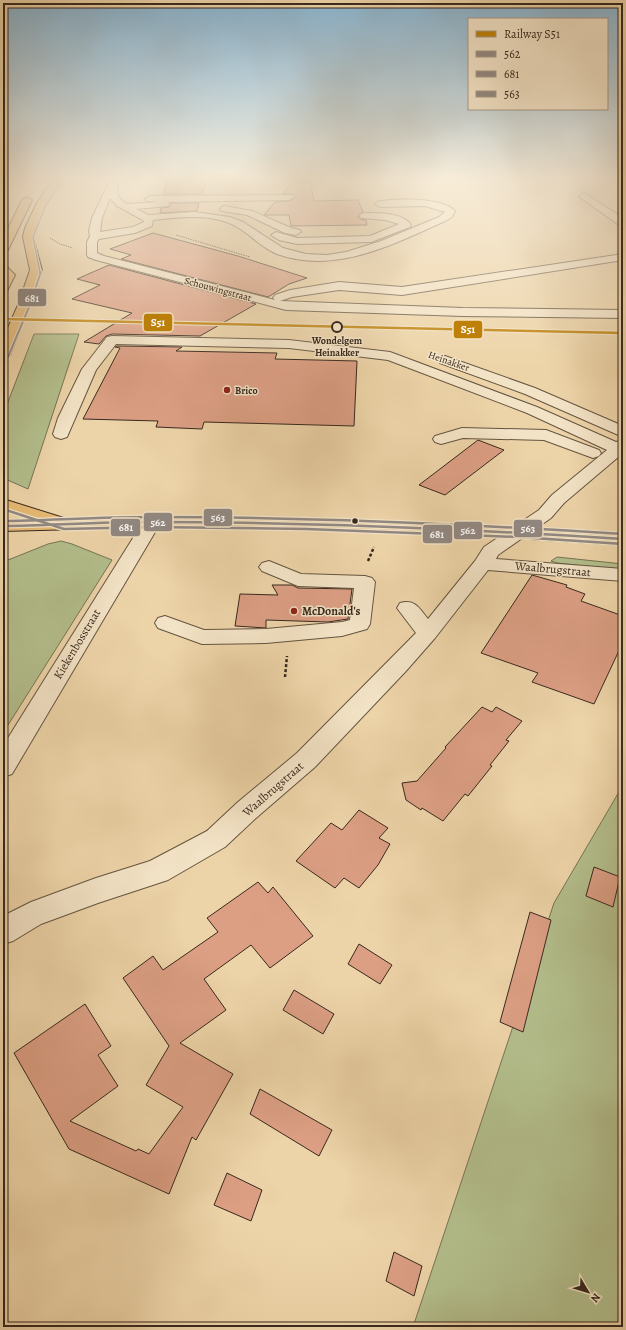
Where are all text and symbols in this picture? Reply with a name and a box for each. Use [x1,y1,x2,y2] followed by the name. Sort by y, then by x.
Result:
[468,18,608,110] legend
[504,26,560,42] text: Railway S51
[504,46,521,62] text: 562
[504,66,519,82] text: 681
[504,86,520,102] text: 563
[183,274,254,304] street label: Schouwingstraat
[17,288,47,307] line badge: 681
[25,291,39,306] text: 681
[143,313,173,332] line badge: S51
[151,315,165,330] text: S51
[453,320,483,339] line badge: S51
[331,321,343,333] marker: Wondelgem Heinakker
[461,322,475,337] text: S51
[311,334,363,359] place label: Wondelgem Heinakker
[427,348,472,374] street label: Heinakker
[235,384,258,397] place label: Brico
[222,385,232,395] marker: Brico
[203,508,233,527] line badge: 563
[211,510,226,525] text: 563
[143,512,173,532] line badge: 562
[150,515,166,530] text: 562
[350,516,360,526] unlabelled marker
[110,518,141,537] line badge: 681
[513,519,543,538] line badge: 563
[119,520,133,535] text: 681
[453,521,483,540] line badge: 562
[521,521,536,536] text: 563
[460,523,476,538] text: 562
[422,524,453,544] line badge: 681
[430,527,444,542] text: 681
[513,558,592,580] street label: Waalbrugstraat
[302,603,360,619] place label: McDonald's
[50,606,104,682] street label: Kiekenbosstraat
[289,606,299,616] marker: McDonald's
[238,758,307,821] street label: Waalbrugstraat
[568,1272,608,1312] north arrow
[587,1290,604,1306] text: N

